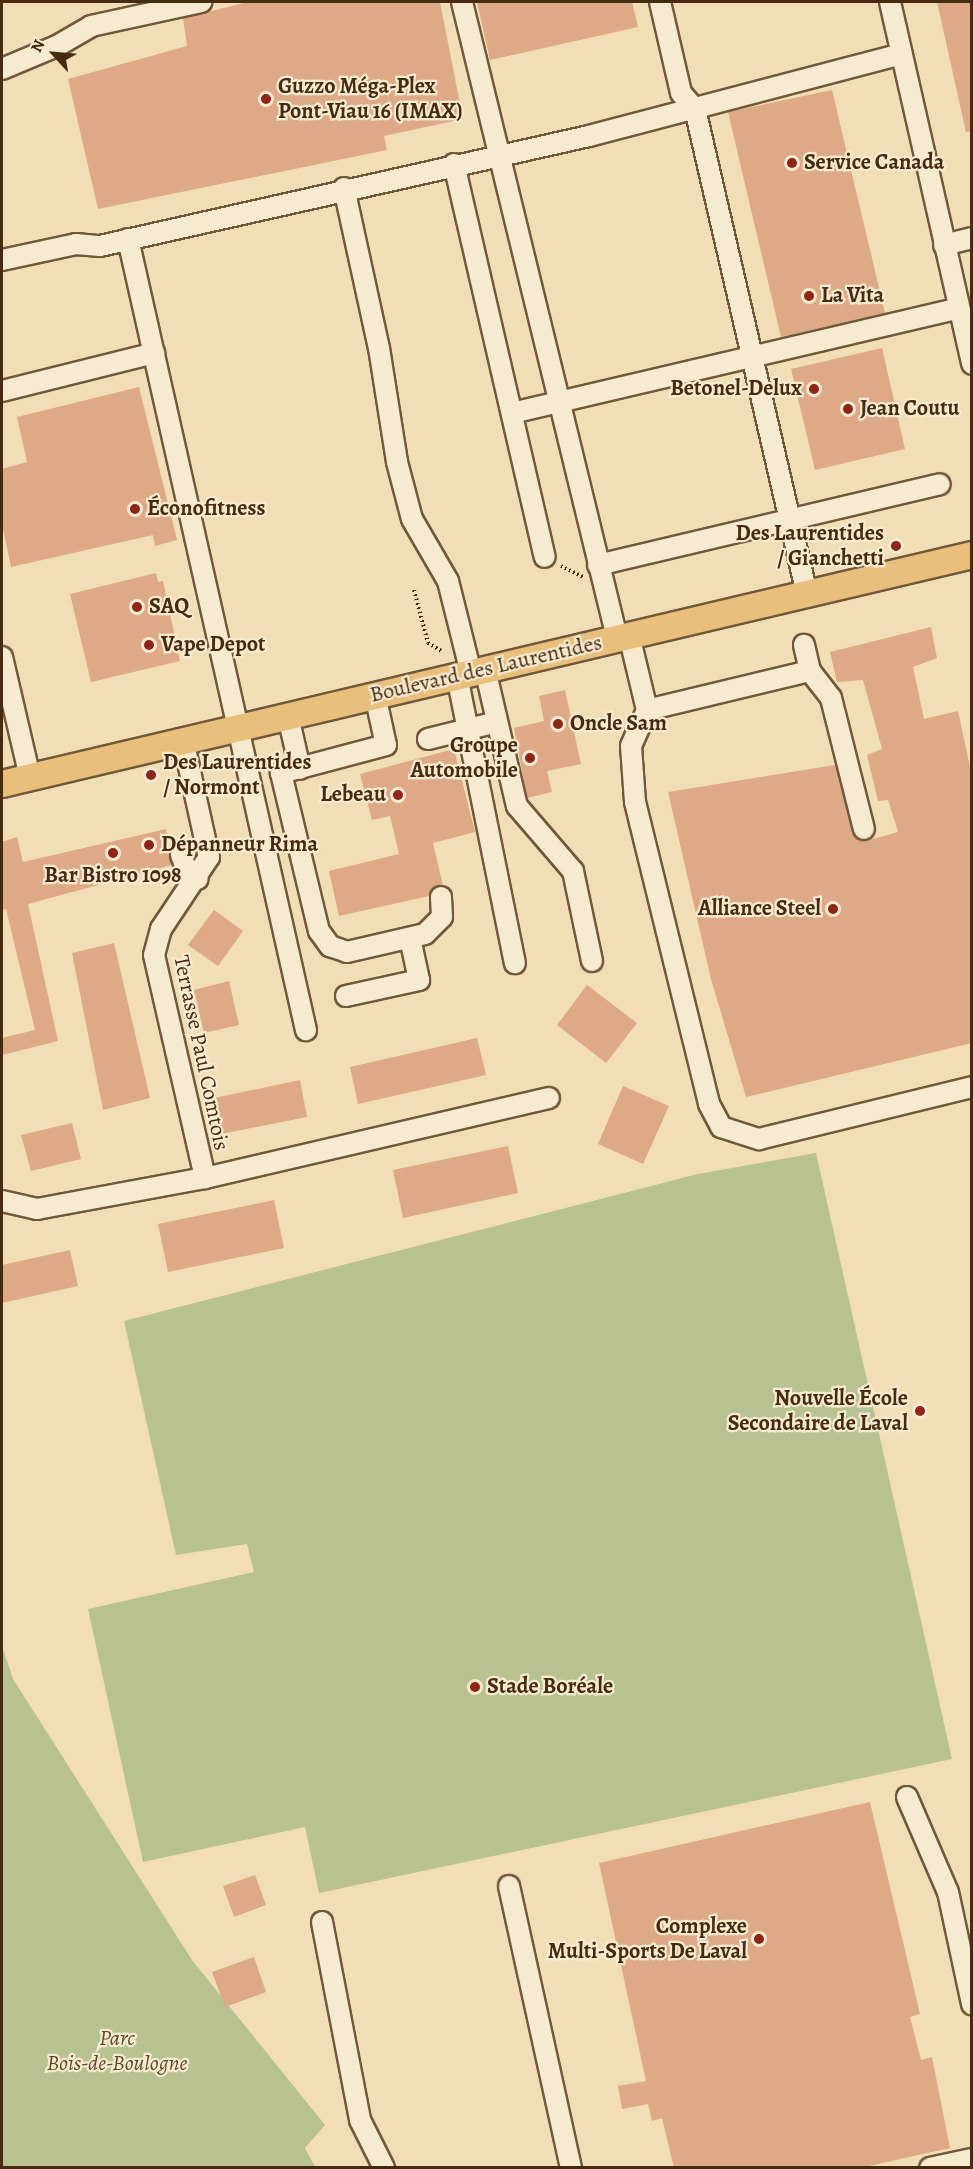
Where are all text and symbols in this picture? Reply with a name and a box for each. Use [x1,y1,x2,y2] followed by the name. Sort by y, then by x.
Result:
[24,24,84,84] north arrow
[25,36,50,56] text: N
[278,73,463,124] place label: Guzzo Méga-Plex Pont-Viau 16 (IMAX)
[259,92,273,106] marker: Guzzo Méga-Plex Pont-Viau 16 (IMAX)
[804,150,944,176] place label: Service Canada
[785,156,799,170] marker: Service Canada
[821,283,884,309] place label: La Vita
[802,289,816,303] marker: La Vita
[670,376,802,402] place label: Betonel-Delux
[807,382,821,396] marker: Betonel-Delux
[860,396,959,422] place label: Jean Coutu
[841,402,855,416] marker: Jean Coutu
[147,496,265,522] place label: Éconofitness
[128,502,142,516] marker: Éconofitness
[736,520,884,572] place label: Des Laurentides / Gianchetti
[889,539,903,553] marker: Des Laurentides / Gianchetti
[149,594,189,620] place label: SAQ
[130,600,144,614] marker: SAQ
[367,629,605,709] street label: Boulevard des Laurentides
[161,632,265,658] place label: Vape Depot
[142,638,156,652] marker: Vape Depot
[570,711,667,737] place label: Oncle Sam
[551,717,565,731] marker: Oncle Sam
[411,732,518,784] place label: Groupe Automobile
[163,749,311,800] place label: Des Laurentides / Normont
[523,751,537,765] marker: Groupe Automobile
[144,768,158,782] marker: Des Laurentides / Normont
[320,782,386,808] place label: Lebeau
[391,788,405,802] marker: Lebeau
[161,832,318,858] place label: Dépanneur Rima
[142,838,156,852] marker: Dépanneur Rima
[106,846,120,860] marker: Bar Bistro 1098
[44,863,182,889] place label: Bar Bistro 1098
[698,896,821,922] place label: Alliance Steel
[826,902,840,916] marker: Alliance Steel
[167,953,235,1153] street label: Terrasse Paul Comtois
[728,1385,908,1436] place label: Nouvelle École Secondaire de Laval
[913,1404,927,1418] marker: Nouvelle École Secondaire de Laval
[487,1674,613,1700] place label: Stade Boréale
[468,1680,482,1694] marker: Stade Boréale
[548,1913,747,1964] place label: Complexe Multi-Sports De Laval
[752,1932,766,1946] marker: Complexe Multi-Sports De Laval
[47,2025,187,2076] park label: Parc Bois-de-Boulogne

